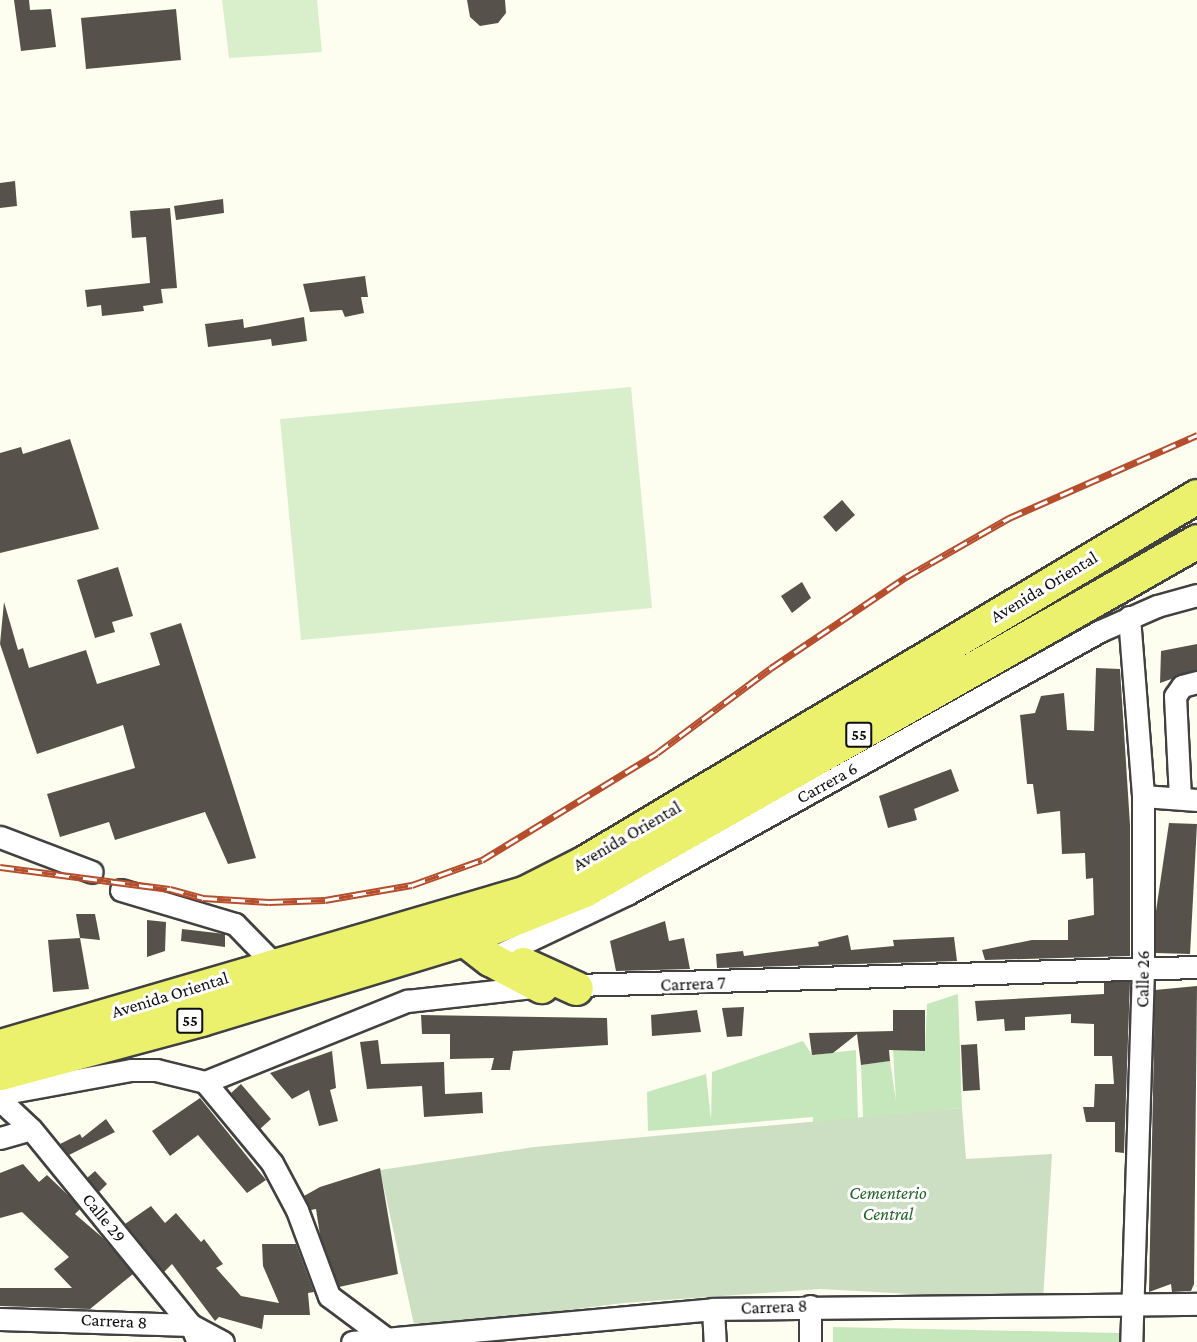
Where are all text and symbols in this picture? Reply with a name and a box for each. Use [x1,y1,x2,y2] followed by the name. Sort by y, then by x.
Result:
[987,547,1101,627] street label: Avenida Oriental
[844,722,874,748] road number: 55
[793,758,861,808] street label: Carrera 6
[569,796,685,876] street label: Avenida Oriental
[1132,950,1154,1008] street label: Calle 26
[109,967,231,1023] street label: Avenida Oriental
[660,972,726,996] street label: Carrera 7
[175,1008,205,1034] road number: 55
[849,1183,927,1226] park label: Cementerio Central
[78,1189,130,1247] street label: Calle 29
[740,1295,808,1319] street label: Carrera 8
[80,1308,148,1334] street label: Carrera 8

